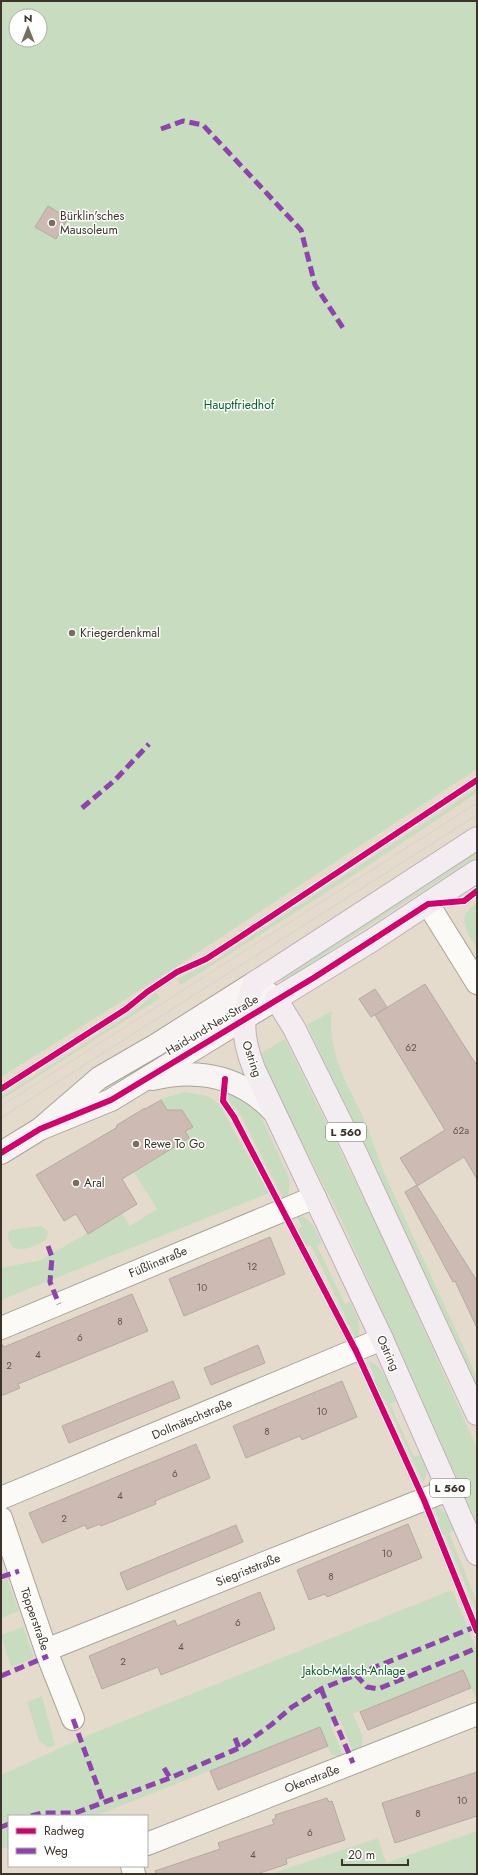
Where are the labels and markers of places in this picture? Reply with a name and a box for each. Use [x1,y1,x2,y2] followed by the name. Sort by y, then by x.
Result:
[60,207,124,239] place label: Bürklin'sches Mausoleum
[47,218,57,228] marker: Bürklin'sches Mausoleum
[80,624,160,642] place label: Kriegerdenkmal
[67,628,77,638] marker: Kriegerdenkmal
[144,1135,205,1153] place label: Rewe To Go
[131,1139,141,1149] marker: Rewe To Go
[84,1174,105,1192] place label: Aral
[71,1178,81,1188] marker: Aral

